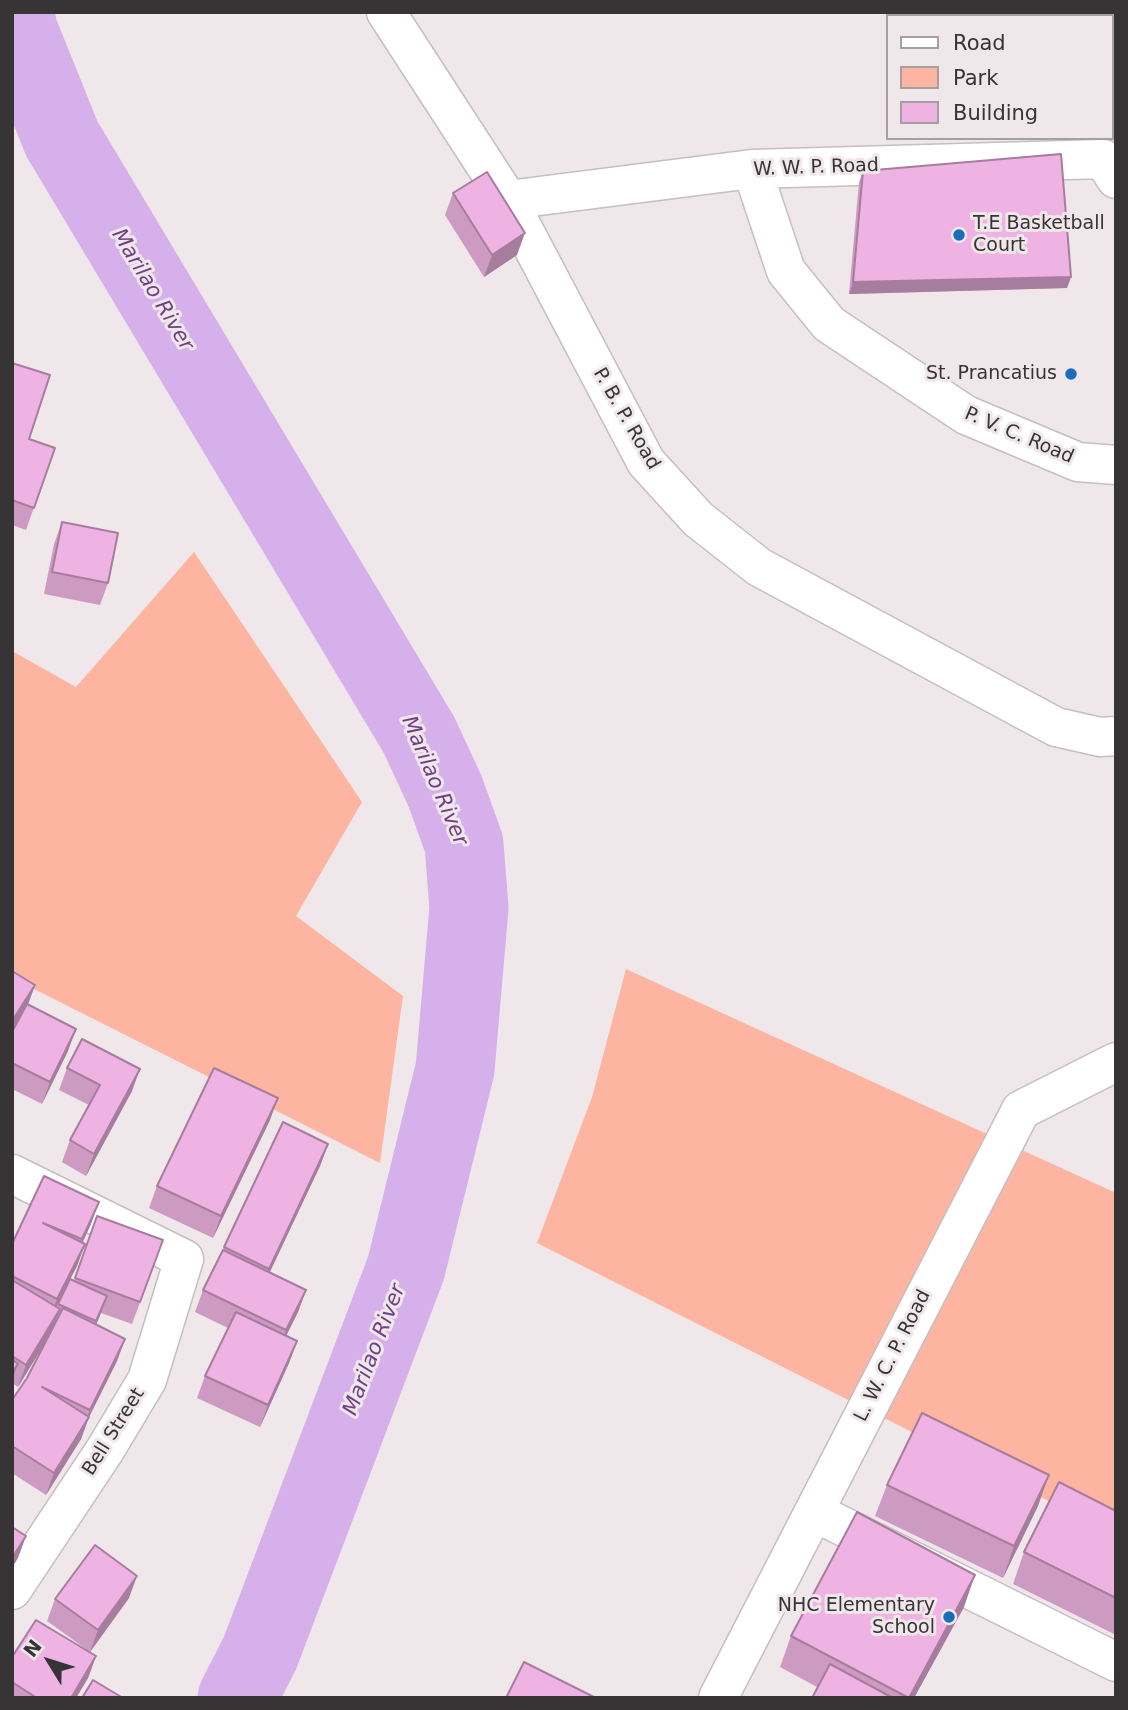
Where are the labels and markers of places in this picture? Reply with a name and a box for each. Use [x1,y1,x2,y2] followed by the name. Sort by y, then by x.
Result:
[973,213,1105,257] place label: T.E Basketball Court
[951,227,967,243] marker: T.E Basketball Court
[926,363,1057,385] place label: St. Prancatius
[1063,366,1079,382] marker: St. Prancatius
[778,1595,935,1639] place label: NHC Elementary School
[941,1609,957,1625] marker: NHC Elementary School

